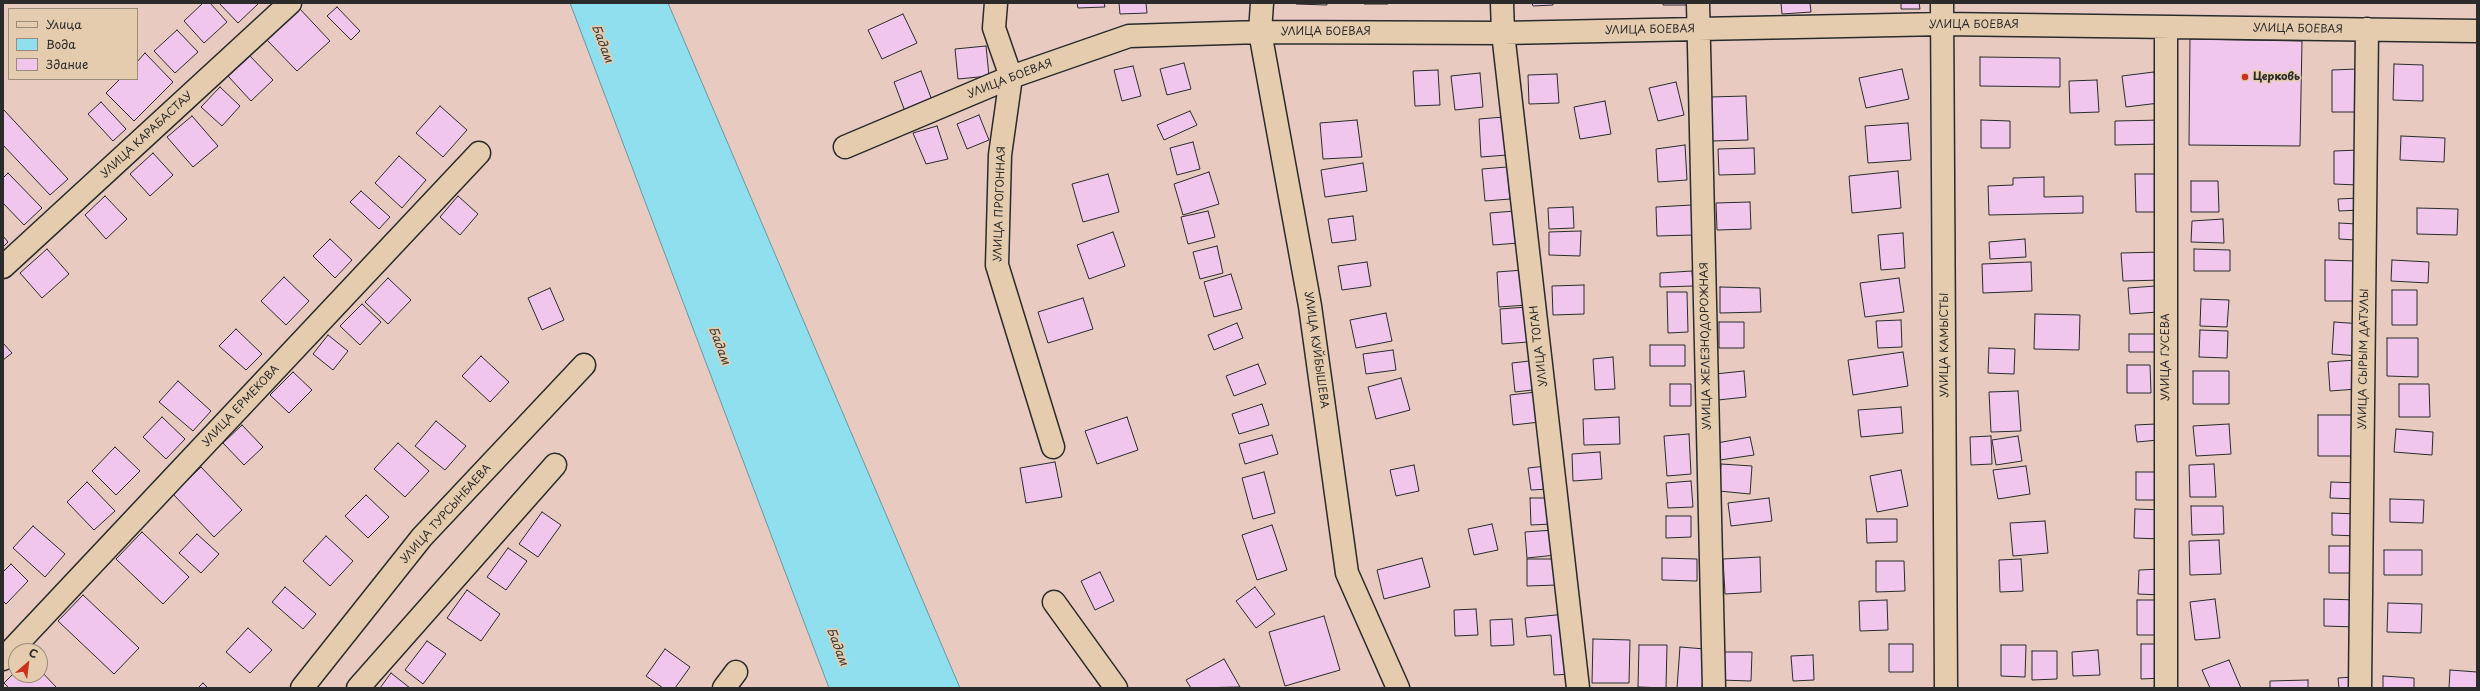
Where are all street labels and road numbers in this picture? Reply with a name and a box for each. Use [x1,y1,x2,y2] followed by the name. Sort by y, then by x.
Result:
[1929,18,2019,32] street label: УЛИЦА БОЕВАЯ
[2253,22,2343,36] street label: УЛИЦА БОЕВАЯ
[1605,23,1695,37] street label: УЛИЦА БОЕВАЯ
[1281,25,1371,39] street label: УЛИЦА БОЕВАЯ
[966,57,1054,101] street label: УЛИЦА БОЕВАЯ
[99,89,195,181] street label: УЛИЦА КАРАБАСТАУ
[991,146,1009,262] street label: УЛИЦА ПРОГОННАЯ
[1698,262,1714,430] street label: УЛИЦА ЖЕЛЕЗНОДОРОЖНАЯ
[2356,289,2372,429] street label: УЛИЦА СЫРЫМ ДАТУЛЫ
[1301,291,1331,409] street label: УЛИЦА КУЙБЫШЕВА
[1938,293,1952,397] street label: УЛИЦА КАМЫСТЫ
[1527,305,1551,387] street label: УЛИЦА ТОГАН
[2159,313,2173,401] street label: УЛИЦА ГУСЕВА
[200,363,282,449] street label: УЛИЦА ЕРМЕКОВА
[398,462,494,566] street label: УЛИЦА ТУРСЫНБАЕВА

